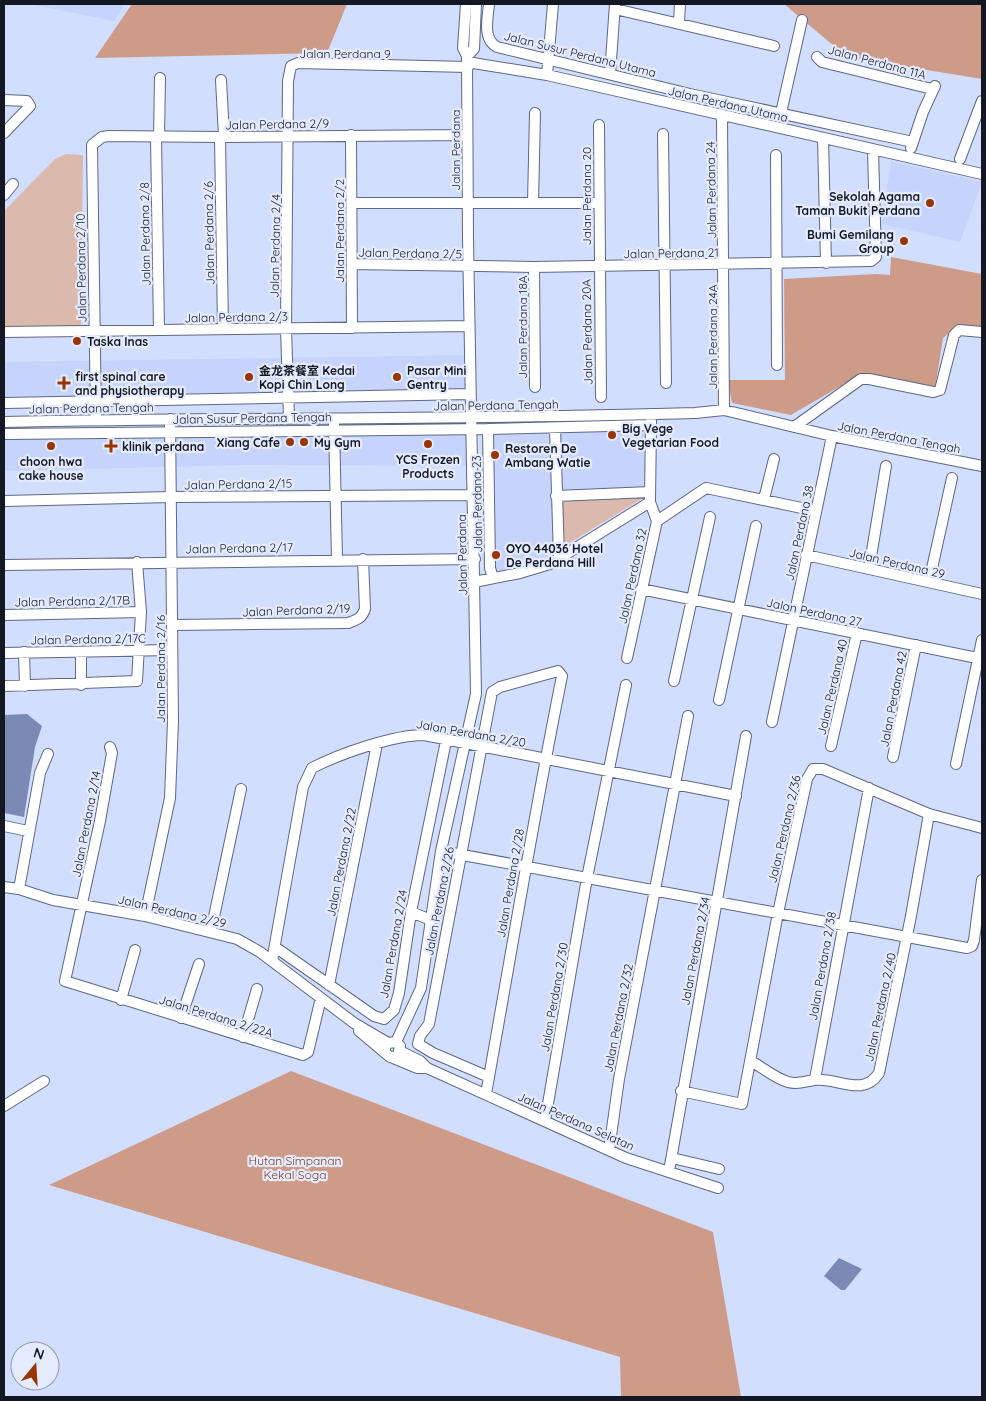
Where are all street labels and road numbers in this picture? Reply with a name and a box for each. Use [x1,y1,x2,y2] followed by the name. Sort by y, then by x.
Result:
[502,28,658,80] street label: Jalan Susur Perdana Utama
[826,42,928,82] street label: Jalan Perdana 11A
[299,46,391,61] street label: Jalan Perdana 9
[667,83,789,125] street label: Jalan Perdana Utama
[448,109,463,191] street label: Jalan Perdana
[225,116,330,132] street label: Jalan Perdana 2/9
[703,141,719,239] street label: Jalan Perdana 24
[579,147,594,245] street label: Jalan Perdana 20
[332,179,347,283] street label: Jalan Perdana 2/2
[201,180,217,285] street label: Jalan Perdana 2/6
[137,182,153,286] street label: Jalan Perdana 2/8
[267,194,283,298] street label: Jalan Perdana 2/4
[73,213,89,323] street label: Jalan Perdana 2/10
[358,245,462,261] street label: Jalan Perdana 2/5
[623,245,719,261] street label: Jalan Perdana 21
[515,275,530,379] street label: Jalan Perdana 18A
[579,279,595,385] street label: Jalan Perdana 20A
[705,284,720,390] street label: Jalan Perdana 24A
[184,309,288,325] street label: Jalan Perdana 2/3
[433,396,559,414] street label: Jalan Perdana Tengah
[28,399,154,417] street label: Jalan Perdana Tengah
[172,409,332,427] street label: Jalan Susur Perdana Tengah
[836,418,962,456] street label: Jalan Perdana Tengah
[469,455,485,553] street label: Jalan Perdana 23
[184,476,292,492] street label: Jalan Perdana 2/15
[782,484,816,582] street label: Jalan Perdana 38
[454,514,470,596] street label: Jalan Perdana
[615,526,650,625] street label: Jalan Perdana 32
[185,540,293,556] street label: Jalan Perdana 2/17
[848,545,947,581] street label: Jalan Perdana 29
[14,592,130,610] street label: Jalan Perdana 2/17B
[765,595,863,629] street label: Jalan Perdana 27
[241,601,351,619] street label: Jalan Perdana 2/19
[153,614,168,723] street label: Jalan Perdana 2/16
[30,630,146,648] street label: Jalan Perdana 2/17C
[814,638,850,736] street label: Jalan Perdana 40
[876,649,910,748] street label: Jalan Perdana 42
[415,716,527,750] street label: Jalan Perdana 2/20
[68,770,104,878] street label: Jalan Perdana 2/14
[764,773,804,884] street label: Jalan Perdana 2/36
[323,806,359,918] street label: Jalan Perdana 2/22
[493,827,527,939] street label: Jalan Perdana 2/28
[421,845,457,957] street label: Jalan Perdana 2/26
[376,888,410,1000] street label: Jalan Perdana 2/24
[116,891,228,931] street label: Jalan Perdana 2/29
[677,896,713,1006] street label: Jalan Perdana 2/34
[805,910,839,1022] street label: Jalan Perdana 2/38
[537,941,571,1053] street label: Jalan Perdana 2/30
[861,951,899,1063] street label: Jalan Perdana 2/40
[600,962,636,1074] street label: Jalan Perdana 2/32
[157,991,275,1041] street label: Jalan Perdana 2/22A
[515,1088,637,1154] street label: Jalan Perdana Selatan

